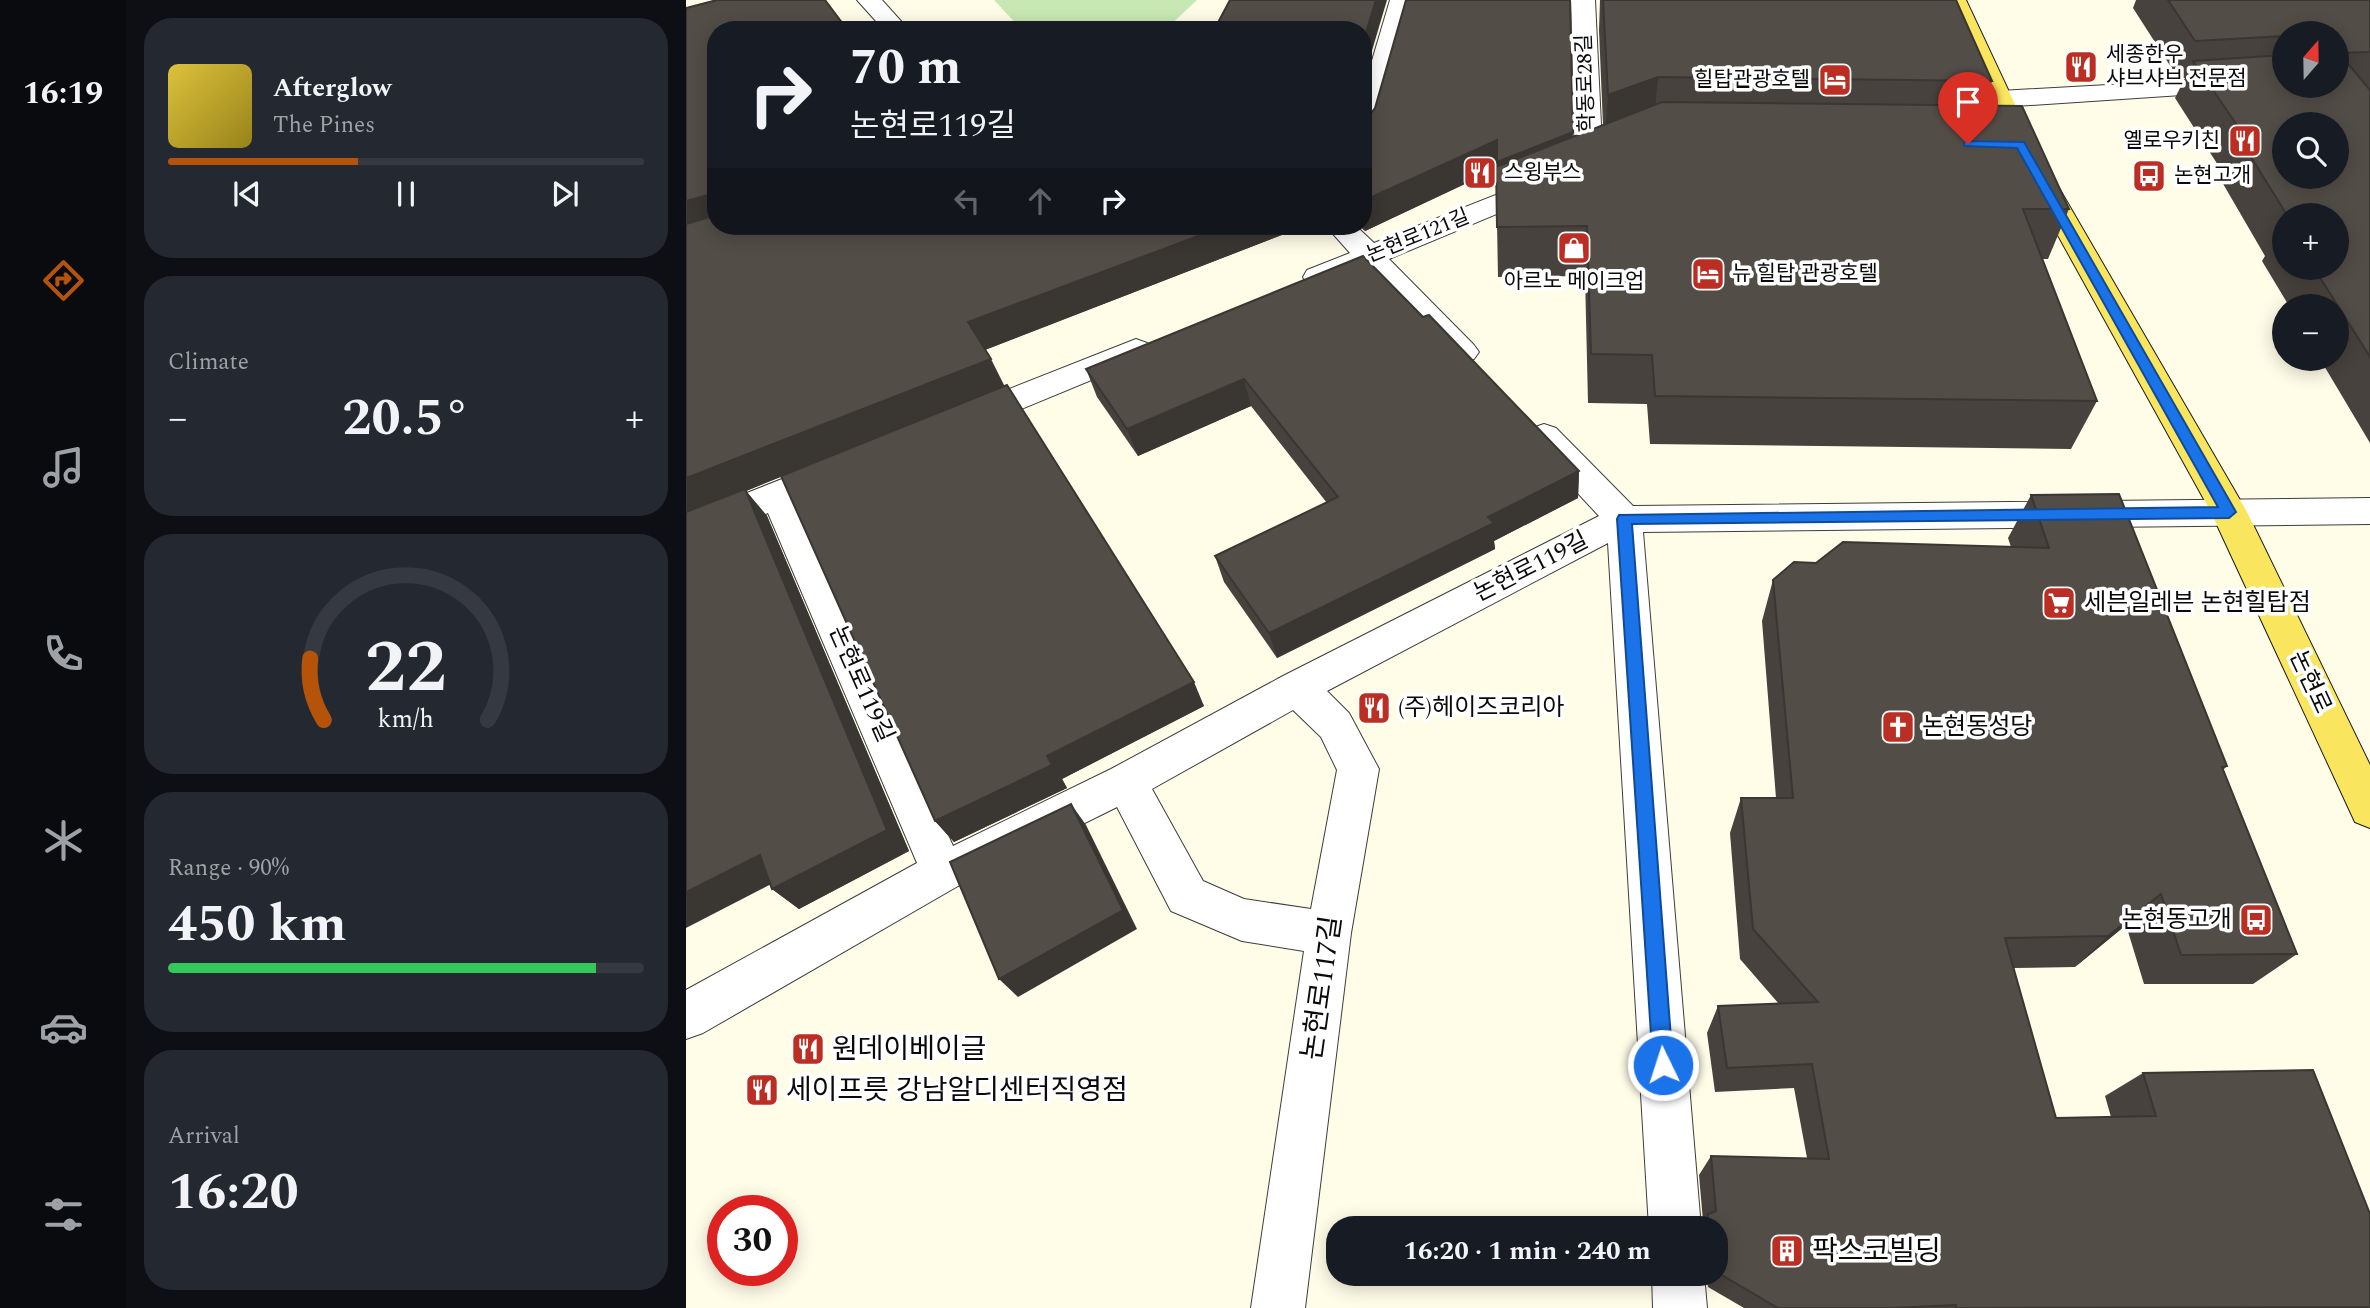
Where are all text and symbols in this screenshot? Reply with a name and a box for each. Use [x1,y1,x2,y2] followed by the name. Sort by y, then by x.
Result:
[2272,21,2348,98] north arrow
[2272,21,2349,371] map controls
[850,31,961,106] text: 70 m
[1568,33,1604,133] street label: 학동로28길
[2106,39,2247,95] place label: 세종한우 샤브샤브 전문점
[2062,48,2100,86] restaurant icon: 세종한우 샤브샤브 전문점
[735,49,826,140] icon: right
[1816,61,1854,99] hotel icon: 힐탑관광호텔
[1694,64,1810,96] place label: 힐탑관광호텔
[273,68,392,108] text: Afterglow
[23,69,103,118] text: 16:19
[1938,72,1998,144] pin
[1949,83,1987,121] icon: arrive
[850,102,1016,151] text: 논현로119길
[273,108,375,143] text: The Pines
[2272,112,2349,189] button: search
[2226,122,2264,160] restaurant icon: 옐로우키친
[2123,125,2220,157] place label: 옐로우키친
[1461,154,1499,192] restaurant icon: 스윙부스
[1504,157,1581,189] place label: 스윙부스
[2130,157,2168,195] bus stop icon: 논현고개
[2174,160,2251,192] place label: 논현고개
[228,175,266,213] icon: previous
[387,175,425,213] icon: pause
[546,175,584,213] icon: next
[948,182,986,220] icon: left
[1021,182,1059,220] icon: ahead
[1094,182,1132,220] icon: right
[1362,201,1474,271] street label: 논현로121길
[2272,203,2349,280] button: +
[1555,229,1593,267] shop icon: 아르노 메이크업
[1689,255,1727,293] hotel icon: 뉴 힐탑 관광호텔
[39,256,88,305] icon: directions
[1732,258,1878,290] place label: 뉴 힐탑 관광호텔
[1504,266,1644,298] place label: 아르노 메이크업
[2272,294,2349,371] button: −
[168,345,249,380] text: Climate
[342,379,470,458] text: 20.5°
[168,390,187,448] text: −
[625,390,644,448] text: +
[39,443,88,492] icon: music
[1467,523,1595,611] street label: 논현로119길
[2040,584,2078,622] supermarket icon: 세븐일레븐 논현힐탑점
[2084,585,2311,621] place label: 세븐일레븐 논현힐탑점
[365,613,447,724] text: 22
[819,620,903,748] street label: 논현로119길
[39,629,88,678] icon: phone
[2280,644,2340,720] street label: 논현로
[1355,689,1393,727] restaurant icon: (주)헤이즈코리아
[1398,690,1565,726] place label: (주)헤이즈코리아
[378,701,434,739] text: km/h
[1879,708,1917,746] church icon: 논현동성당
[1922,709,2032,745] place label: 논현동성당
[39,816,88,865] icon: climate
[168,851,289,886] text: Range · 90%
[168,885,347,964] text: 450 km
[2237,901,2275,939] bus stop icon: 논현동고개
[2122,902,2232,938] place label: 논현동고개
[1291,913,1353,1063] street label: 논현로117길
[39,1003,88,1052] icon: car
[832,1028,987,1071] place label: 원데이베이글
[1626,1028,1700,1102] position arrow
[789,1030,827,1068] restaurant icon: 원데이베이글
[786,1069,1128,1112] place label: 세이프릇 강남알디센터직영점
[743,1071,781,1109] restaurant icon: 세이프릇 강남알디센터직영점
[168,1119,240,1154] text: Arrival
[168,1153,299,1232] text: 16:20
[39,1190,88,1239] icon: filters
[707,1195,798,1286] speed limit sign: 30
[1812,1230,1941,1273] place label: 팍스코빌딩
[1403,1231,1651,1271] text: 16:20 · 1 min · 240 m
[1768,1232,1806,1270] building icon: 팍스코빌딩

